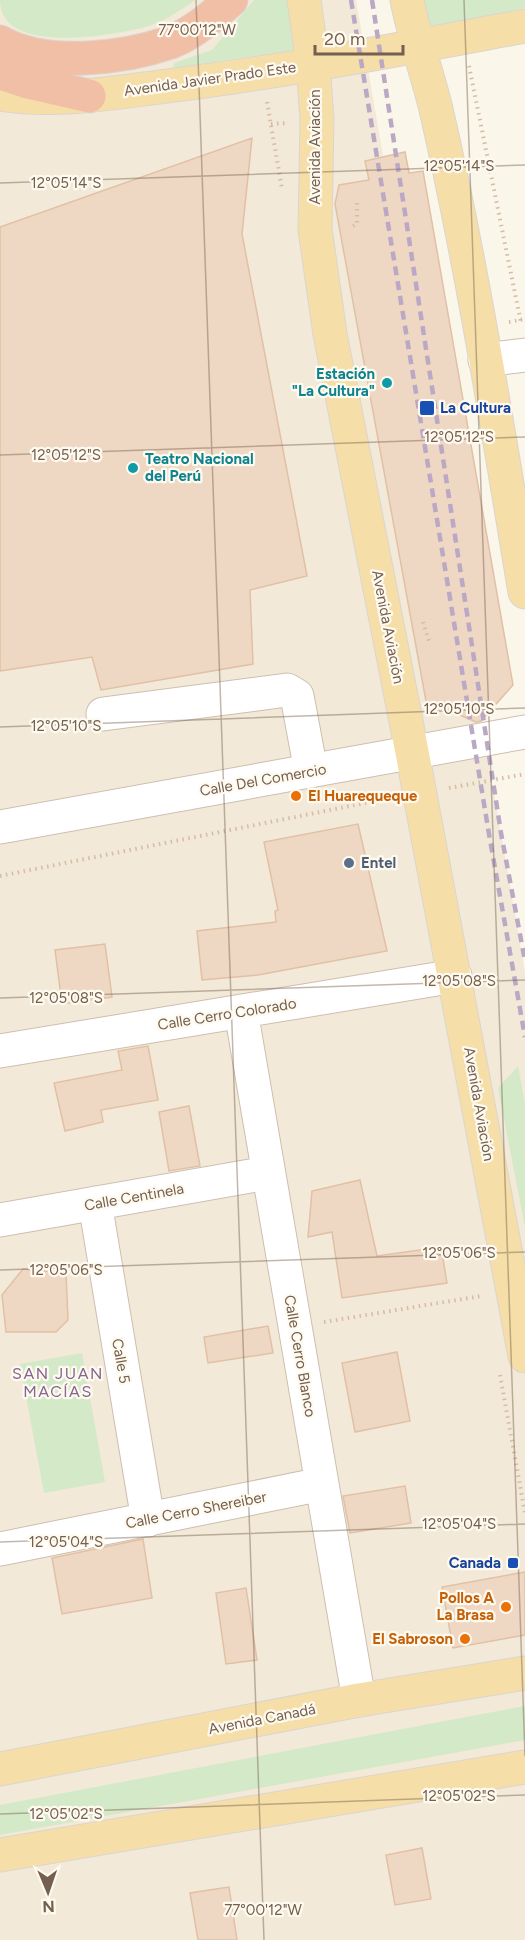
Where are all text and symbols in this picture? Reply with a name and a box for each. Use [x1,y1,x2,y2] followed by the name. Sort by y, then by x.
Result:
[315,18,404,56] scale bar
[158,21,236,39] text: 77°00'12"W
[324,28,365,50] text: 20 m
[123,58,297,100] street label: Avenida Javier Prado Este
[306,89,324,205] street label: Avenida Aviación
[424,157,494,175] text: 12°05'14"S
[31,174,101,192] text: 12°05'14"S
[292,365,375,400] place label: Estación "La Cultura"
[380,376,394,390] marker: Estación "La Cultura"
[418,399,436,417] marker: La Cultura
[440,399,511,417] place label: La Cultura
[424,428,494,446] text: 12°05'12"S
[31,446,101,464] text: 12°05'12"S
[145,450,254,485] place label: Teatro Nacional del Perú
[126,461,140,475] marker: Teatro Nacional del Perú
[368,569,408,685] street label: Avenida Aviación
[423,700,495,718] text: 12°05'10"S
[30,717,102,735] text: 12°05'10"S
[198,760,328,800] street label: Calle Del Comercio
[308,787,418,805] place label: El Huarequeque
[289,789,303,803] marker: El Huarequeque
[361,854,396,872] place label: Entel
[342,856,356,870] marker: Entel
[422,972,496,990] text: 12°05'08"S
[29,989,103,1007] text: 12°05'08"S
[156,994,298,1034] street label: Calle Cerro Colorado
[460,1046,498,1162] street label: Avenida Aviación
[83,1179,185,1215] street label: Calle Centinela
[422,1244,496,1262] text: 12°05'06"S
[29,1261,103,1279] text: 12°05'06"S
[280,1293,320,1419] street label: Calle Cerro Blanco
[108,1337,134,1385] street label: Calle 5
[12,1364,104,1401] district label: SAN JUAN MACÍAS
[124,1488,268,1532] street label: Calle Cerro Shereiber
[422,1515,496,1533] text: 12°05'04"S
[29,1533,103,1551] text: 12°05'04"S
[449,1554,501,1572] place label: Canada
[506,1556,520,1570] marker: Canada
[437,1589,494,1624] place label: Pollos A La Brasa
[499,1600,513,1614] marker: Pollos A La Brasa
[372,1630,453,1648] place label: El Sabroson
[458,1632,472,1646] marker: El Sabroson
[207,1700,317,1738] street label: Avenida Canadá
[422,1787,496,1805] text: 12°05'02"S
[29,1805,103,1823] text: 12°05'02"S
[18,1862,78,1922] north arrow
[42,1897,55,1916] text: N
[224,1901,302,1919] text: 77°00'12"W

